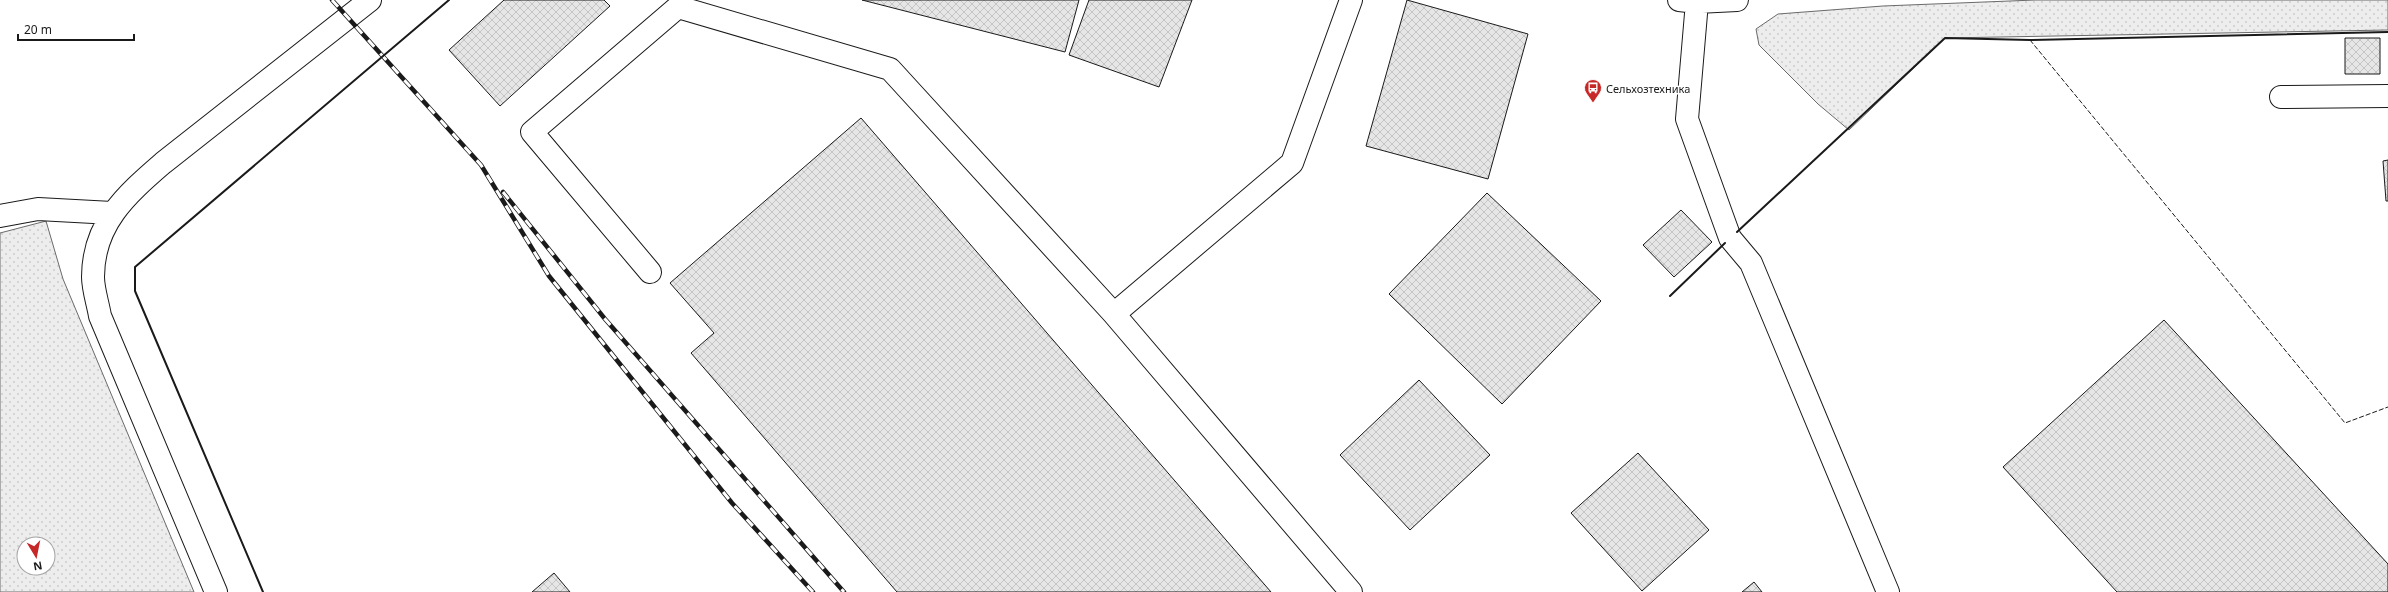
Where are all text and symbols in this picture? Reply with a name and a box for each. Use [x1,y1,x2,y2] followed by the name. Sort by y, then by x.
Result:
[18,16,134,42] scale bar
[24,21,52,38] text: 20 m
[1583,78,1603,103] bus stop icon: Сельхозтехника
[1606,81,1690,96] place label: Сельхозтехника
[16,536,56,576] north arrow
[32,558,44,575] text: N

